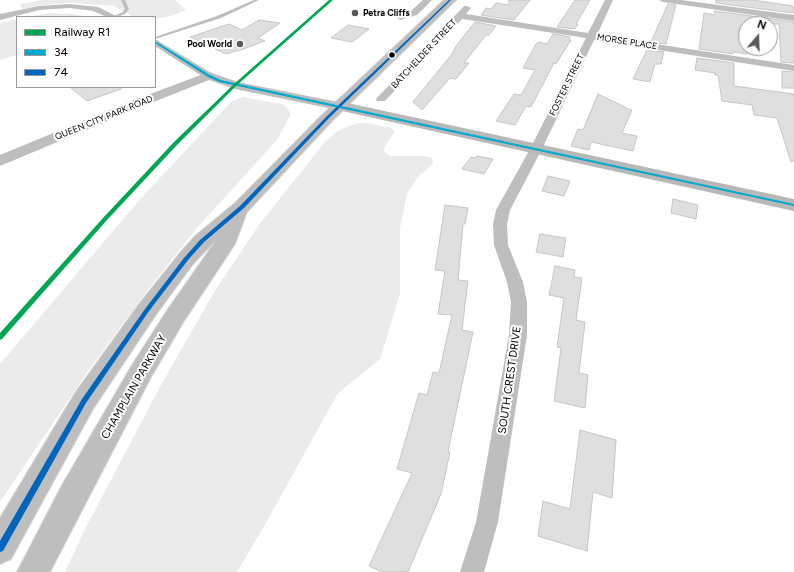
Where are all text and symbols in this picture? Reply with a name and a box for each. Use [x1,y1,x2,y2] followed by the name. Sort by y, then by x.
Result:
[350,8,360,18] marker: Petra Cliffs
[363,8,410,18] place label: Petra Cliffs
[16,16,156,88] legend
[738,16,778,56] north arrow
[389,17,459,91] street label: BATCHELDER STREET
[756,18,768,33] text: N
[54,25,110,39] text: Railway R1
[596,32,658,52] street label: MORSE PLACE
[187,39,232,49] place label: Pool World
[235,39,245,49] marker: Pool World
[54,45,68,59] text: 34
[387,50,397,60] unlabelled marker
[547,52,587,118] street label: FOSTER STREET
[54,65,68,79] text: 74
[54,93,154,143] street label: QUEEN CITY PARK ROAD
[496,325,524,435] street label: SOUTH CREST DRIVE
[99,332,169,442] street label: CHAMPLAIN PARKWAY

